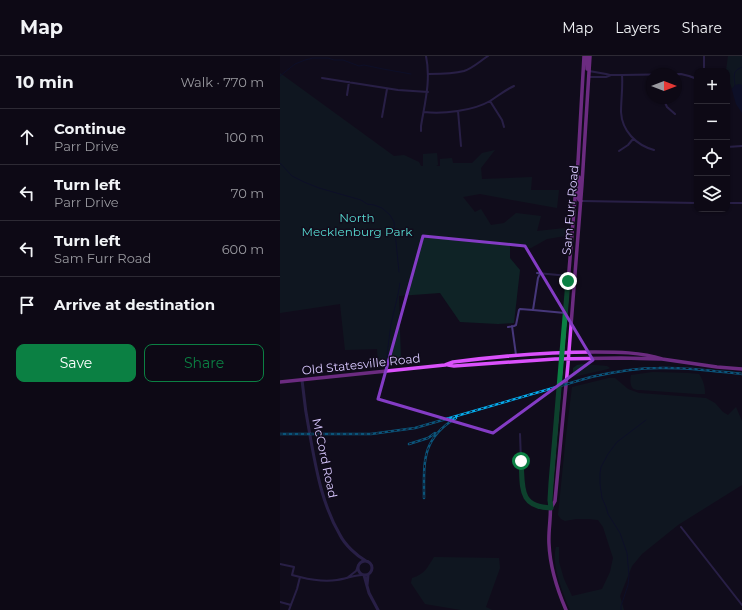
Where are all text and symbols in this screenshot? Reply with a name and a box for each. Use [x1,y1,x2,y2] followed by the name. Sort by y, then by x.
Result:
[20,16,63,39] text: Map
[562,19,593,37] text: Map
[615,19,660,37] text: Layers
[682,19,722,37] text: Share
[646,68,682,104] north arrow
[694,68,730,212] map controls
[694,68,730,104] button: +
[16,72,74,92] text: 10 min
[180,74,264,90] text: Walk · 770 m
[694,104,730,140] button: −
[54,119,126,138] text: Continue
[16,126,38,148] icon: ahead
[225,129,264,145] text: 100 m
[54,138,119,154] text: Parr Drive
[694,140,730,176] button: locate
[559,165,581,255] street label: Sam Furr Road
[54,175,121,194] text: Turn left
[694,176,730,212] button: layers
[16,182,38,204] icon: left
[231,185,264,201] text: 70 m
[54,194,119,210] text: Parr Drive
[302,210,413,239] park label: North Mecklenburg Park
[54,231,121,250] text: Turn left
[16,238,38,260] icon: left
[222,241,264,257] text: 600 m
[54,250,151,266] text: Sam Furr Road
[559,272,577,290] route end
[16,294,38,316] icon: arrive
[54,295,215,314] text: Arrive at destination
[16,344,136,382] button: Save
[144,344,264,382] button: Share
[301,350,421,378] street label: Old Statesville Road
[309,417,341,499] street label: McCord Road
[512,452,530,470] route start

